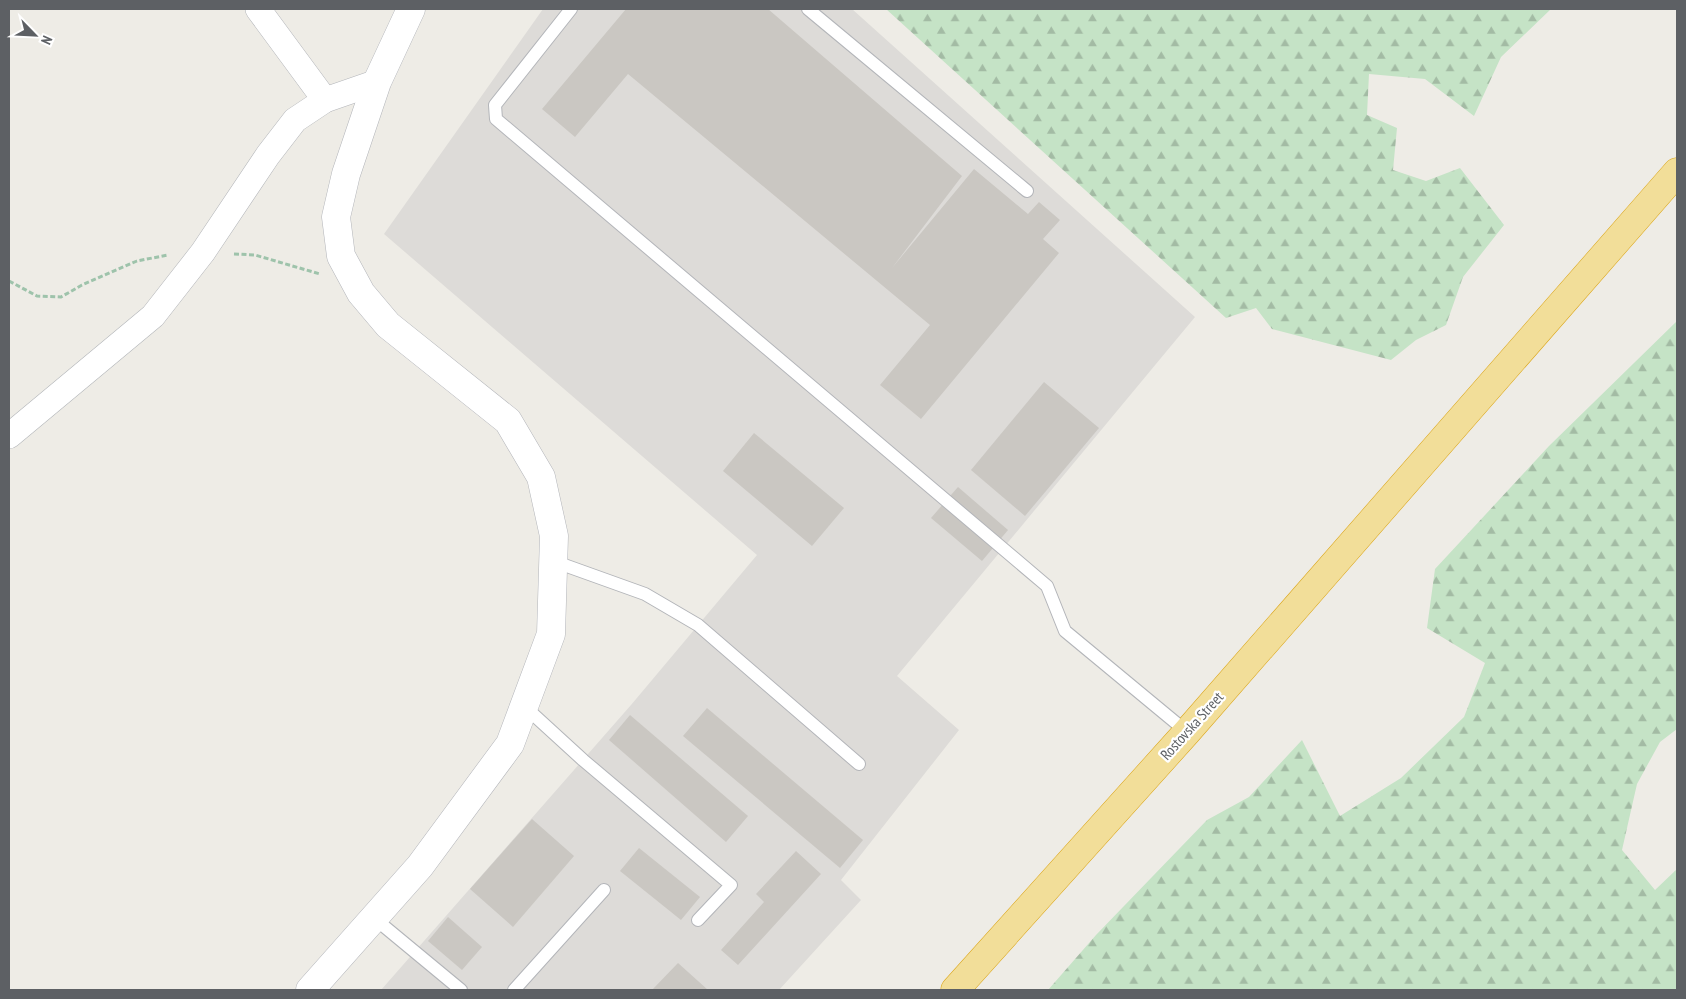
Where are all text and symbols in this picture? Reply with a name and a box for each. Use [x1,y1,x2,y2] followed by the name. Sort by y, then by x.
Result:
[10,10,60,60] north arrow
[37,33,57,47] text: N
[1156,688,1227,764] street label: Rostovska Street

